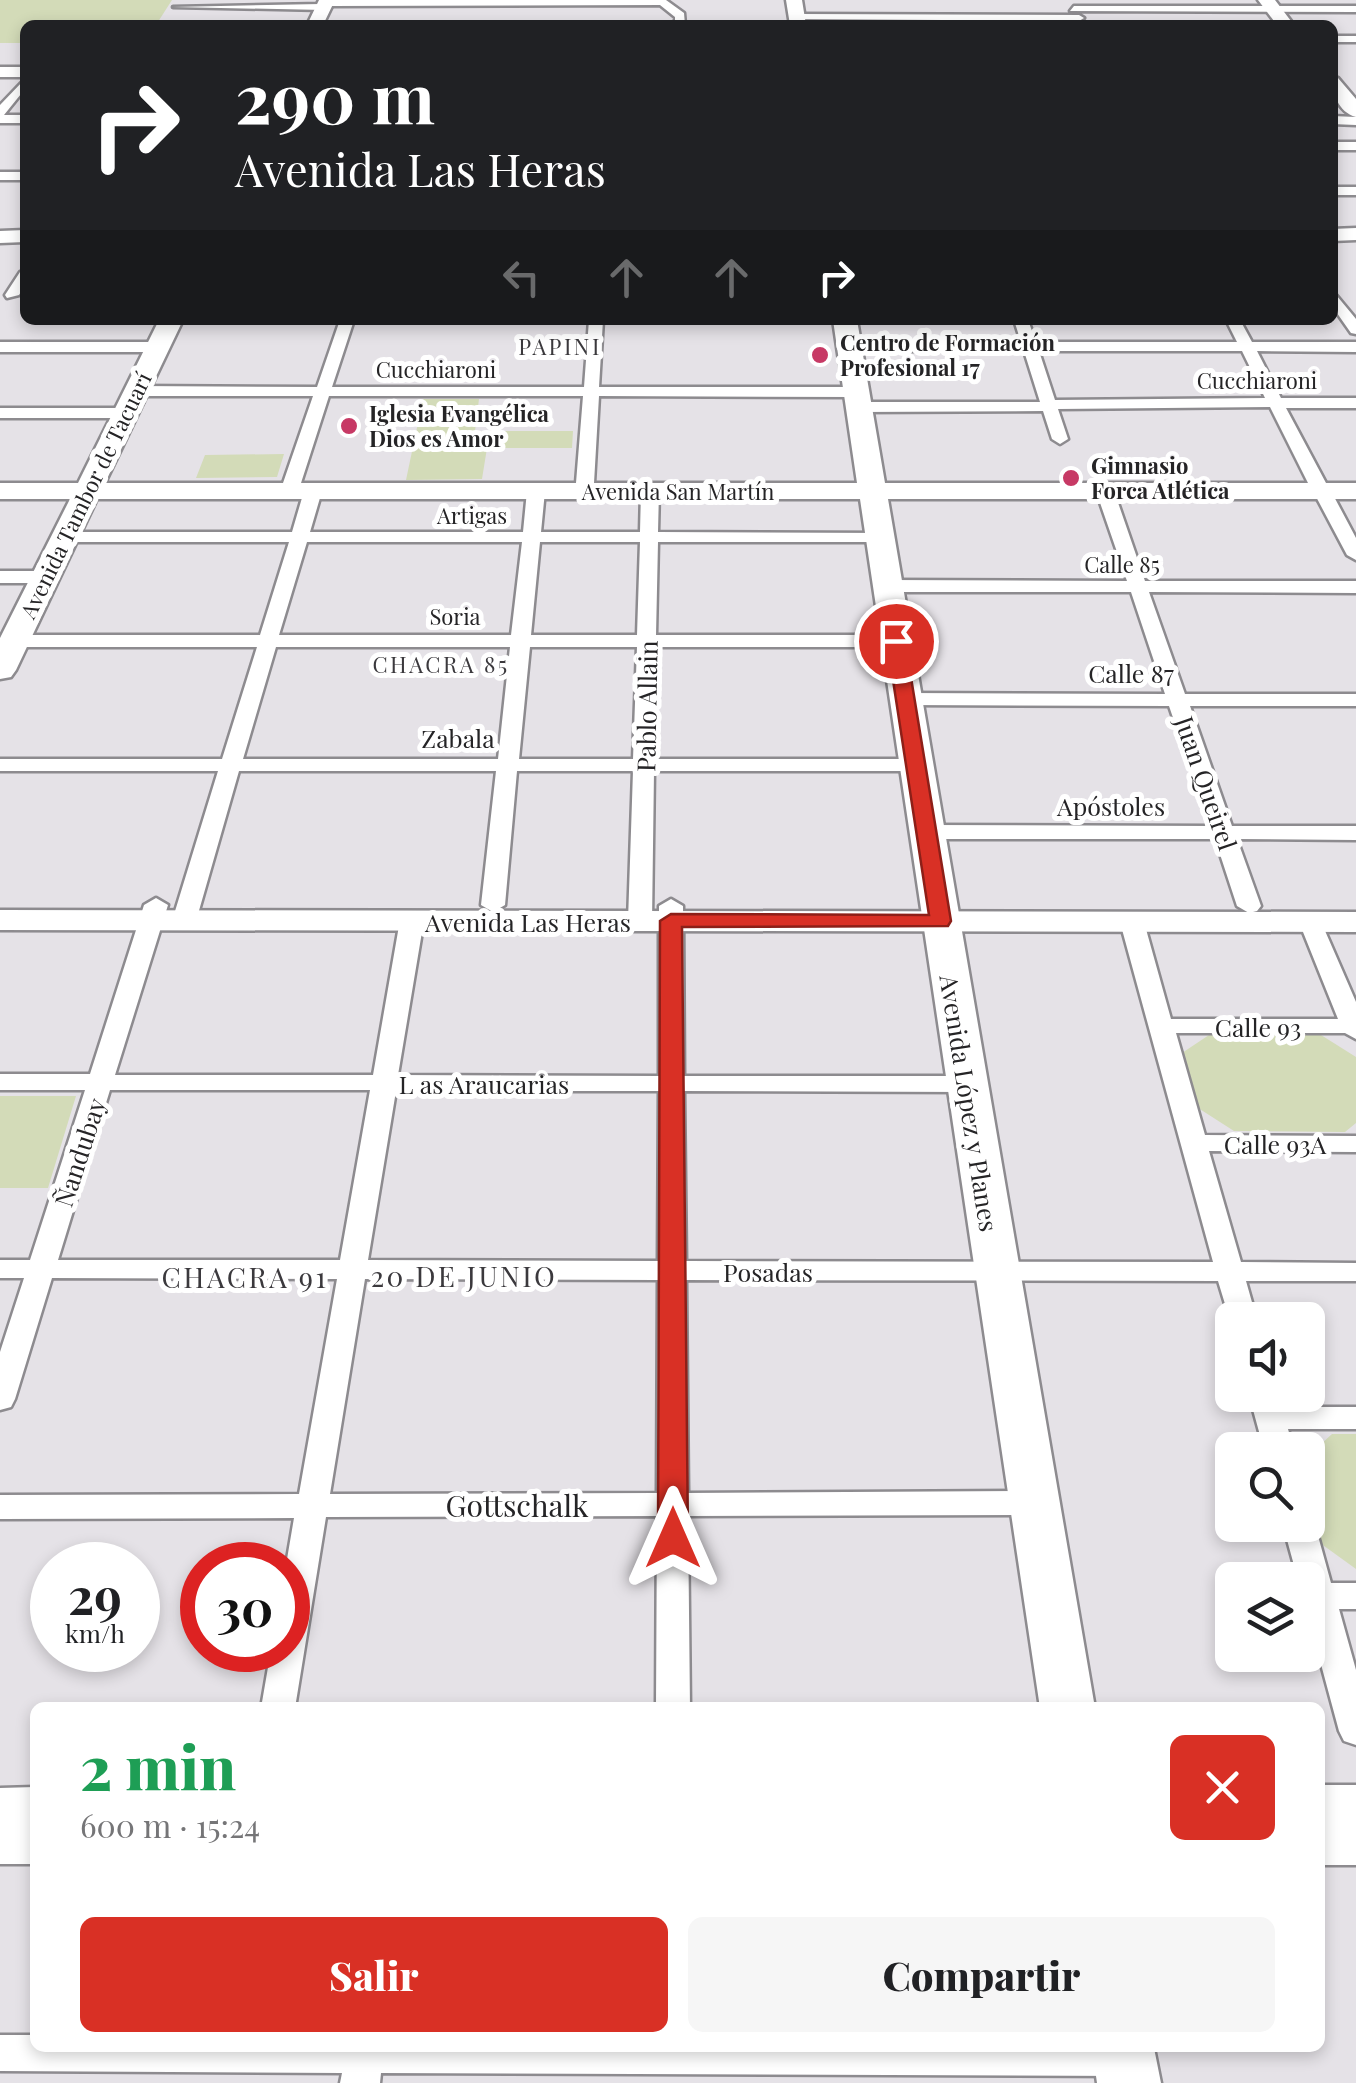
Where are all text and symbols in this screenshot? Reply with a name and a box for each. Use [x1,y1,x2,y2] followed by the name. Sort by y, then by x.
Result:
[235,48,435,142] text: 290 m
[70,60,200,190] icon: right
[235,138,606,198] text: Avenida Las Heras
[494,250,549,305] icon: left
[599,250,654,305] icon: ahead
[704,250,759,305] icon: ahead
[809,250,864,305] icon: right
[840,327,1055,382] place label: Centro de Formación Profesional 17
[518,331,602,361] district label: PAPINI
[809,344,831,366] marker: Centro de Formación Profesional 17
[376,354,496,384] street label: Cucchiaroni
[1197,365,1317,395] street label: Cucchiaroni
[12,367,158,624] street label: Avenida Tambor de Tacuarí
[369,398,550,453] place label: Iglesia Evangélica Dios es Amor
[338,415,360,437] marker: Iglesia Evangélica Dios es Amor
[1091,450,1230,505] place label: Gimnasio Forca Atlética
[1060,467,1082,489] marker: Gimnasio Forca Atlética
[581,476,774,506] street label: Avenida San Martín
[436,500,507,530] street label: Artigas
[1084,549,1160,579] street label: Calle 85
[854,599,939,684] pin
[429,601,481,631] street label: Soria
[869,614,924,669] icon: arrive
[628,640,664,772] street label: Pablo Allain
[372,649,510,679] district label: CHACRA 85
[1088,656,1174,689] street label: Calle 87
[1168,711,1245,854] street label: Juan Queirel
[421,721,495,754] street label: Zabala
[1056,789,1165,822] street label: Apóstoles
[424,905,631,938] street label: Avenida Las Heras
[933,971,1007,1234] street label: Avenida López y Planes
[1215,1010,1301,1043] street label: Calle 93
[399,1067,569,1100] street label: L as Araucarias
[46,1093,112,1211] street label: Ñandubay
[1224,1127,1326,1160] street label: Calle 93A
[723,1255,813,1288] street label: Posadas
[371,1257,557,1294] district label: 20 DE JUNIO
[162,1258,328,1295] district label: CHACRA 91
[1215,1302,1325,1672] map controls
[1215,1302,1325,1412] button: sound
[1215,1432,1325,1542] button: search
[445,1485,589,1525] street label: Gottschalk
[621,1486,725,1590] position arrow
[180,1542,310,1672] speed limit sign: 30
[68,1561,122,1628] text: 29
[1215,1562,1325,1672] button: layers
[65,1616,125,1649] text: km/h
[80,1725,236,1805] text: 2 min
[1170,1735,1275,1840] button: close
[80,1803,260,1846] text: 600 m · 15:24
[80,1917,668,2032] button: Salir
[688,1917,1275,2032] button: Compartir

